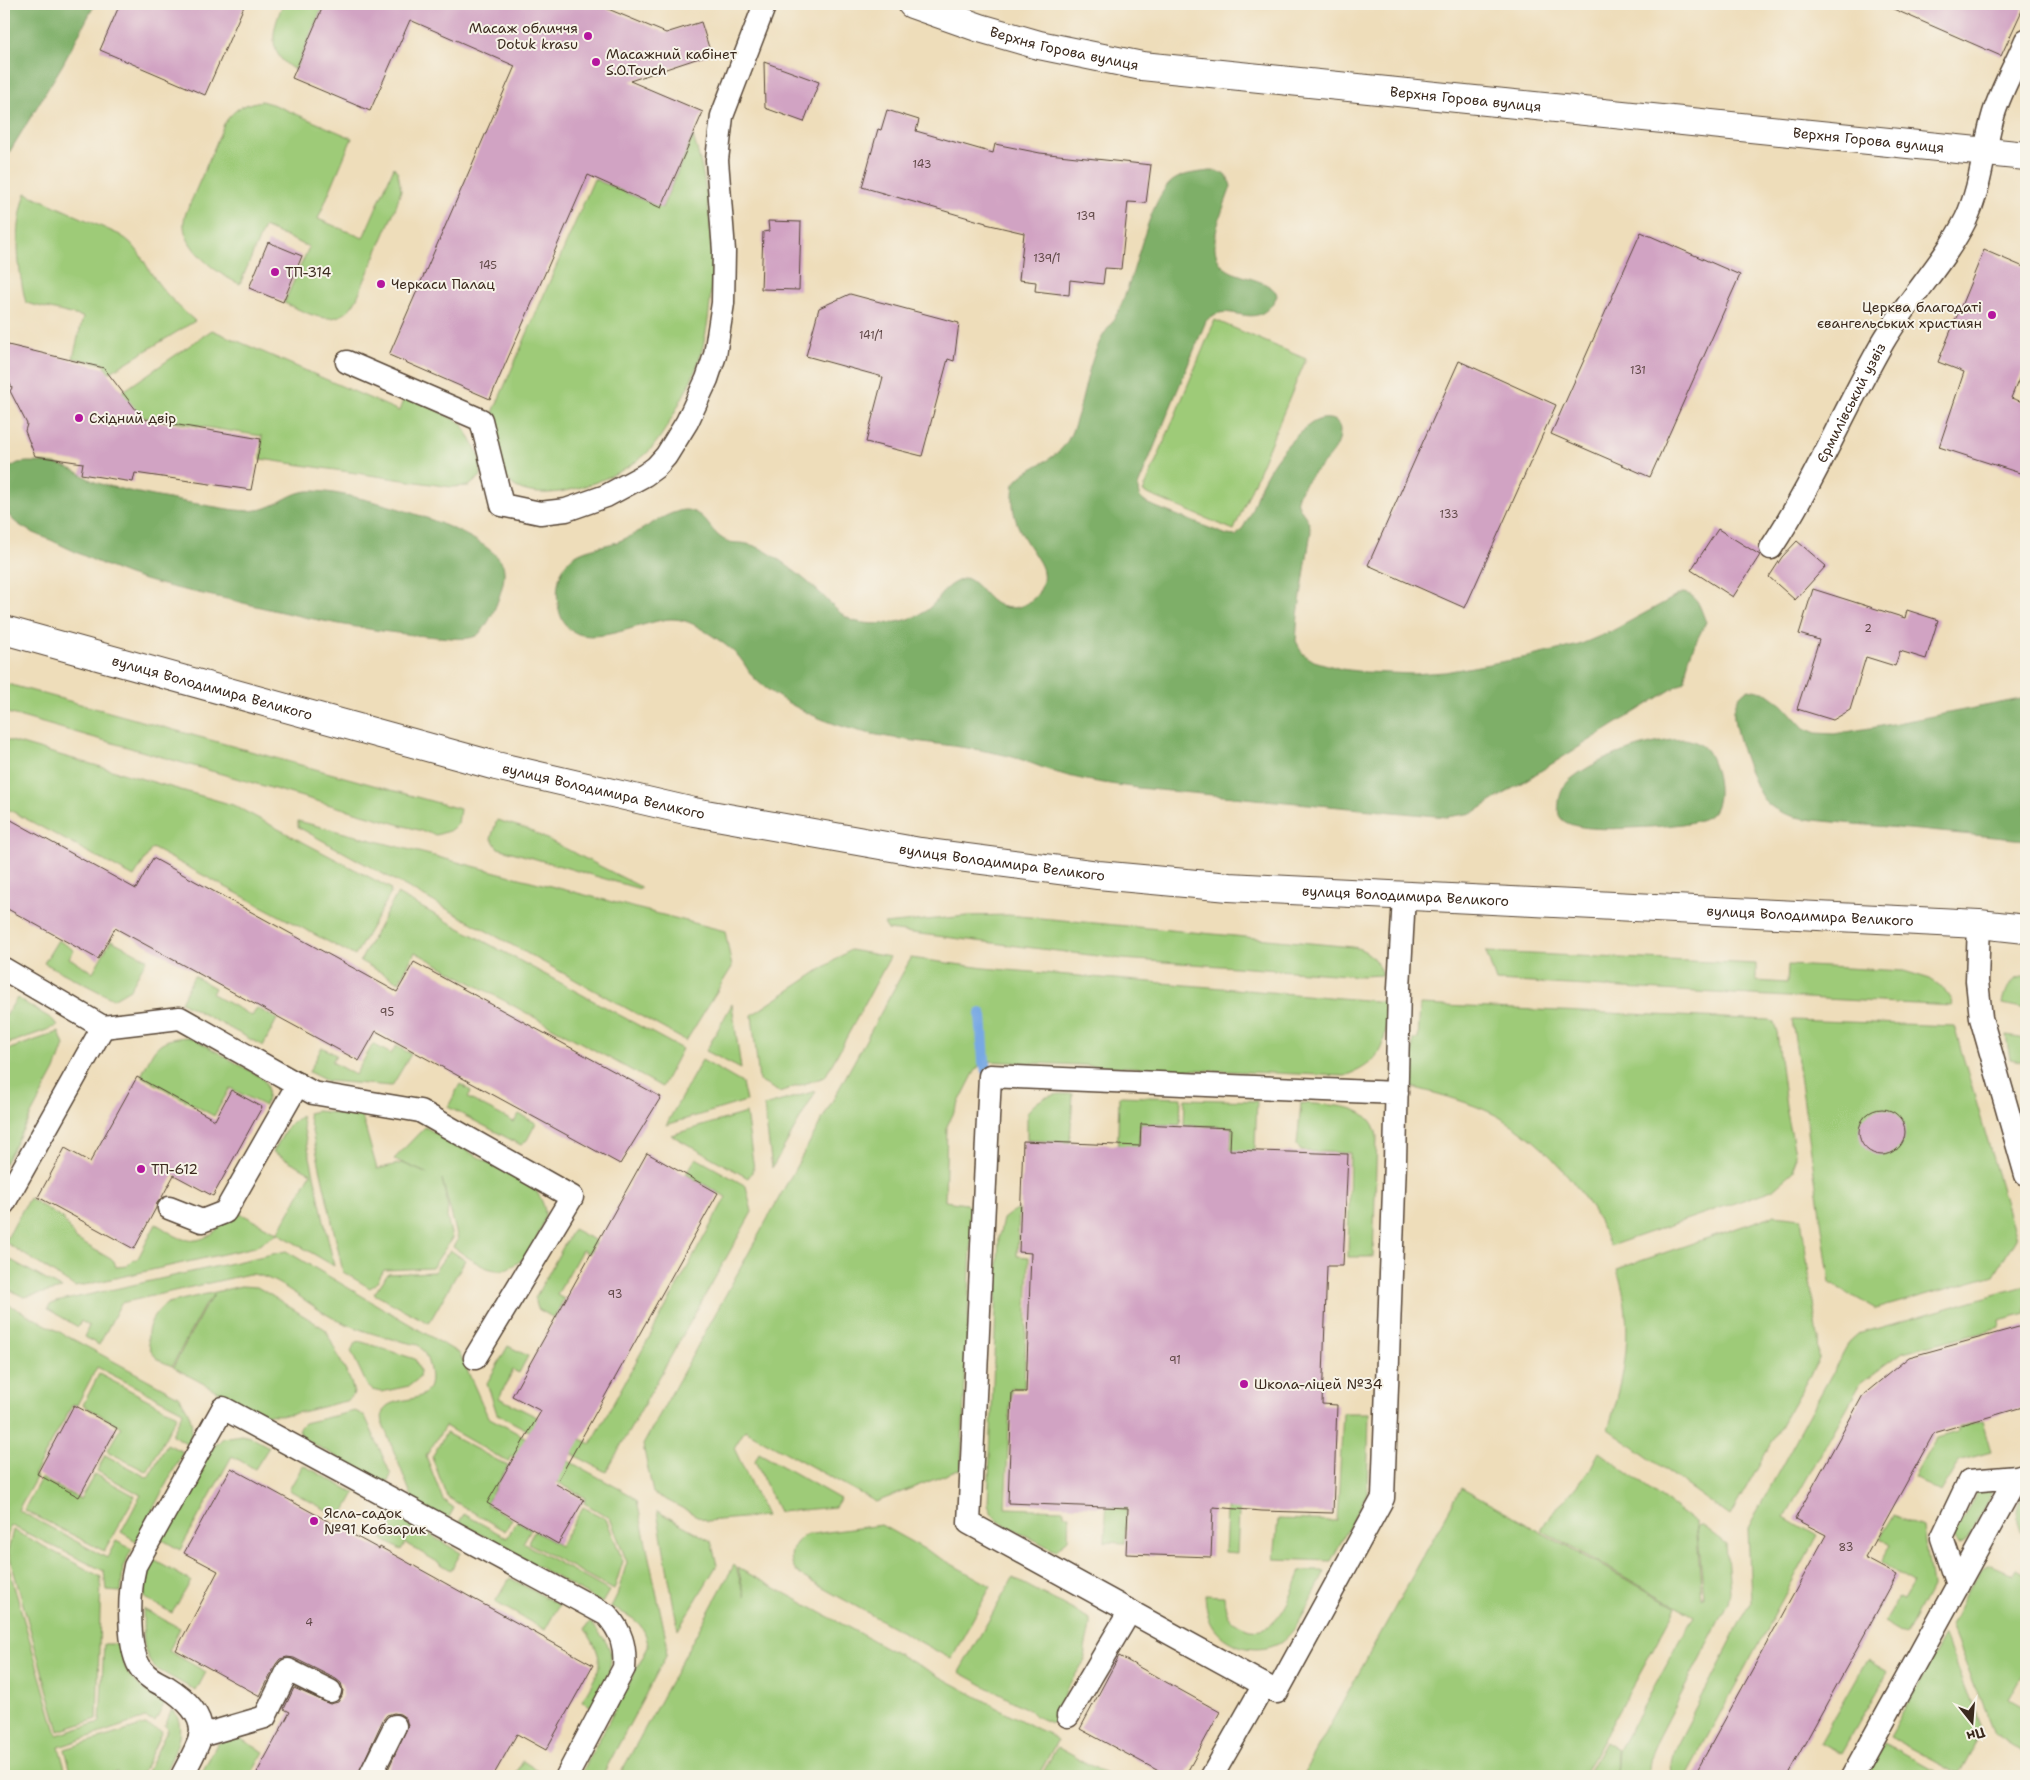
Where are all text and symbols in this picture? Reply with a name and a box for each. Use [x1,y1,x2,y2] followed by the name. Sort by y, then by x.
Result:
[469,19,578,53] place label: Масаж обличчя Dotuk krasu
[988,22,1140,74] street label: Верхня Горова вулиця
[582,30,594,42] marker: Масаж обличчя Dotuk krasu
[606,45,738,79] place label: Масажний кабінет S.O.Touch
[590,56,602,68] marker: Масажний кабінет S.O.Touch
[1389,82,1542,116] street label: Верхня Горова вулиця
[1792,123,1945,157] street label: Верхня Горова вулиця
[913,157,931,172] house number: 143
[1077,209,1095,224] house number: 139
[1033,251,1061,266] house number: 139/1
[479,258,497,273] house number: 145
[285,263,331,281] place label: ТП-314
[269,266,281,278] marker: ТП-314
[391,275,495,293] place label: Черкаси Палац
[375,278,387,290] marker: Черкаси Палац
[1817,298,1982,332] place label: Церква благодаті євангельських християн
[1986,309,1998,321] marker: Церква благодаті євангельських християн
[859,328,883,343] house number: 141/1
[1813,339,1890,466] street label: Єрмилівський узвіз
[1630,363,1646,378] house number: 131
[89,409,176,427] place label: Східний двір
[73,412,85,424] marker: Східний двір
[1440,507,1458,522] house number: 133
[1864,621,1872,636] house number: 2
[110,651,315,724] street label: вулиця Володимира Великого
[501,759,706,823] street label: вулиця Володимира Великого
[898,839,1106,885] street label: вулиця Володимира Великого
[1302,882,1510,910] street label: вулиця Володимира Великого
[1706,902,1914,930] street label: вулиця Володимира Великого
[380,1005,394,1020] house number: 95
[151,1160,198,1178] place label: ТП-612
[135,1163,147,1175] marker: ТП-612
[608,1287,622,1302] house number: 93
[1169,1353,1181,1368] house number: 91
[1254,1375,1383,1393] place label: Школа-ліцей №34
[1238,1378,1250,1390] marker: Школа-ліцей №34
[324,1504,427,1538] place label: Ясла-садок №91 Кобзарик
[308,1515,320,1527] marker: Ясла-садок №91 Кобзарик
[1839,1540,1853,1555] house number: 83
[305,1615,313,1630] house number: 4
[1948,1698,1998,1748] north arrow
[1964,1723,1987,1746] text: Пн

